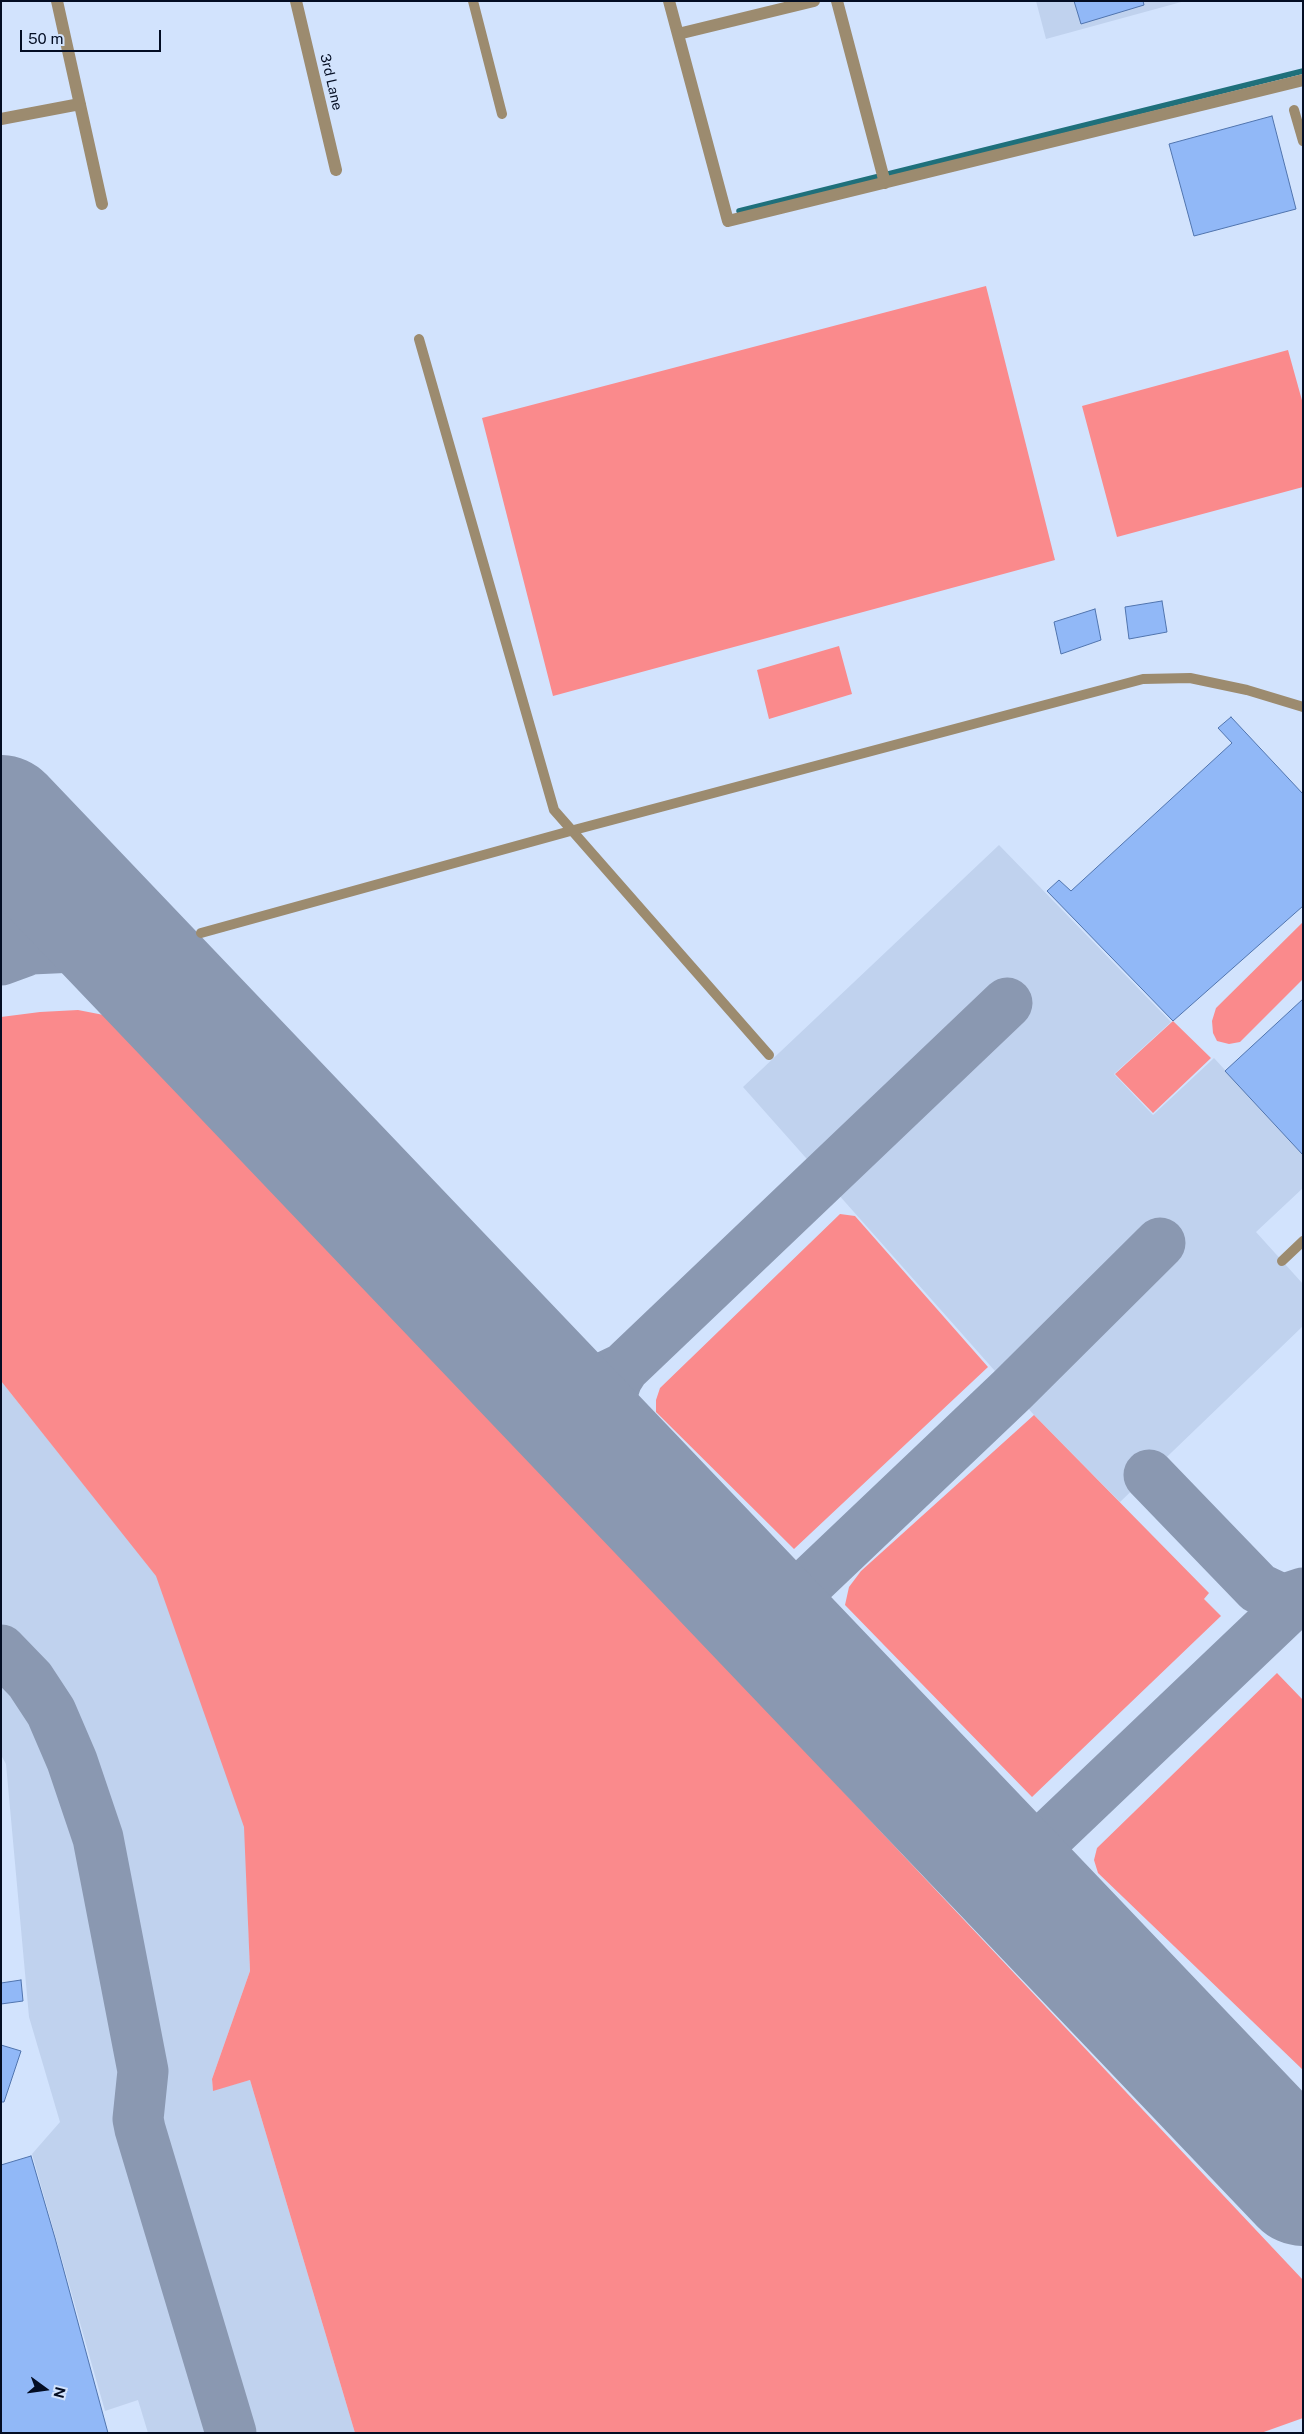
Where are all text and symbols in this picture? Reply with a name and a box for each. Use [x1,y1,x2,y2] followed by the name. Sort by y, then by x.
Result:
[22,20,164,52] scale bar
[28,30,63,47] text: 50 m
[316,52,346,112] street label: 3rd Lane
[20,2364,70,2414] north arrow
[50,2385,69,2400] text: N

